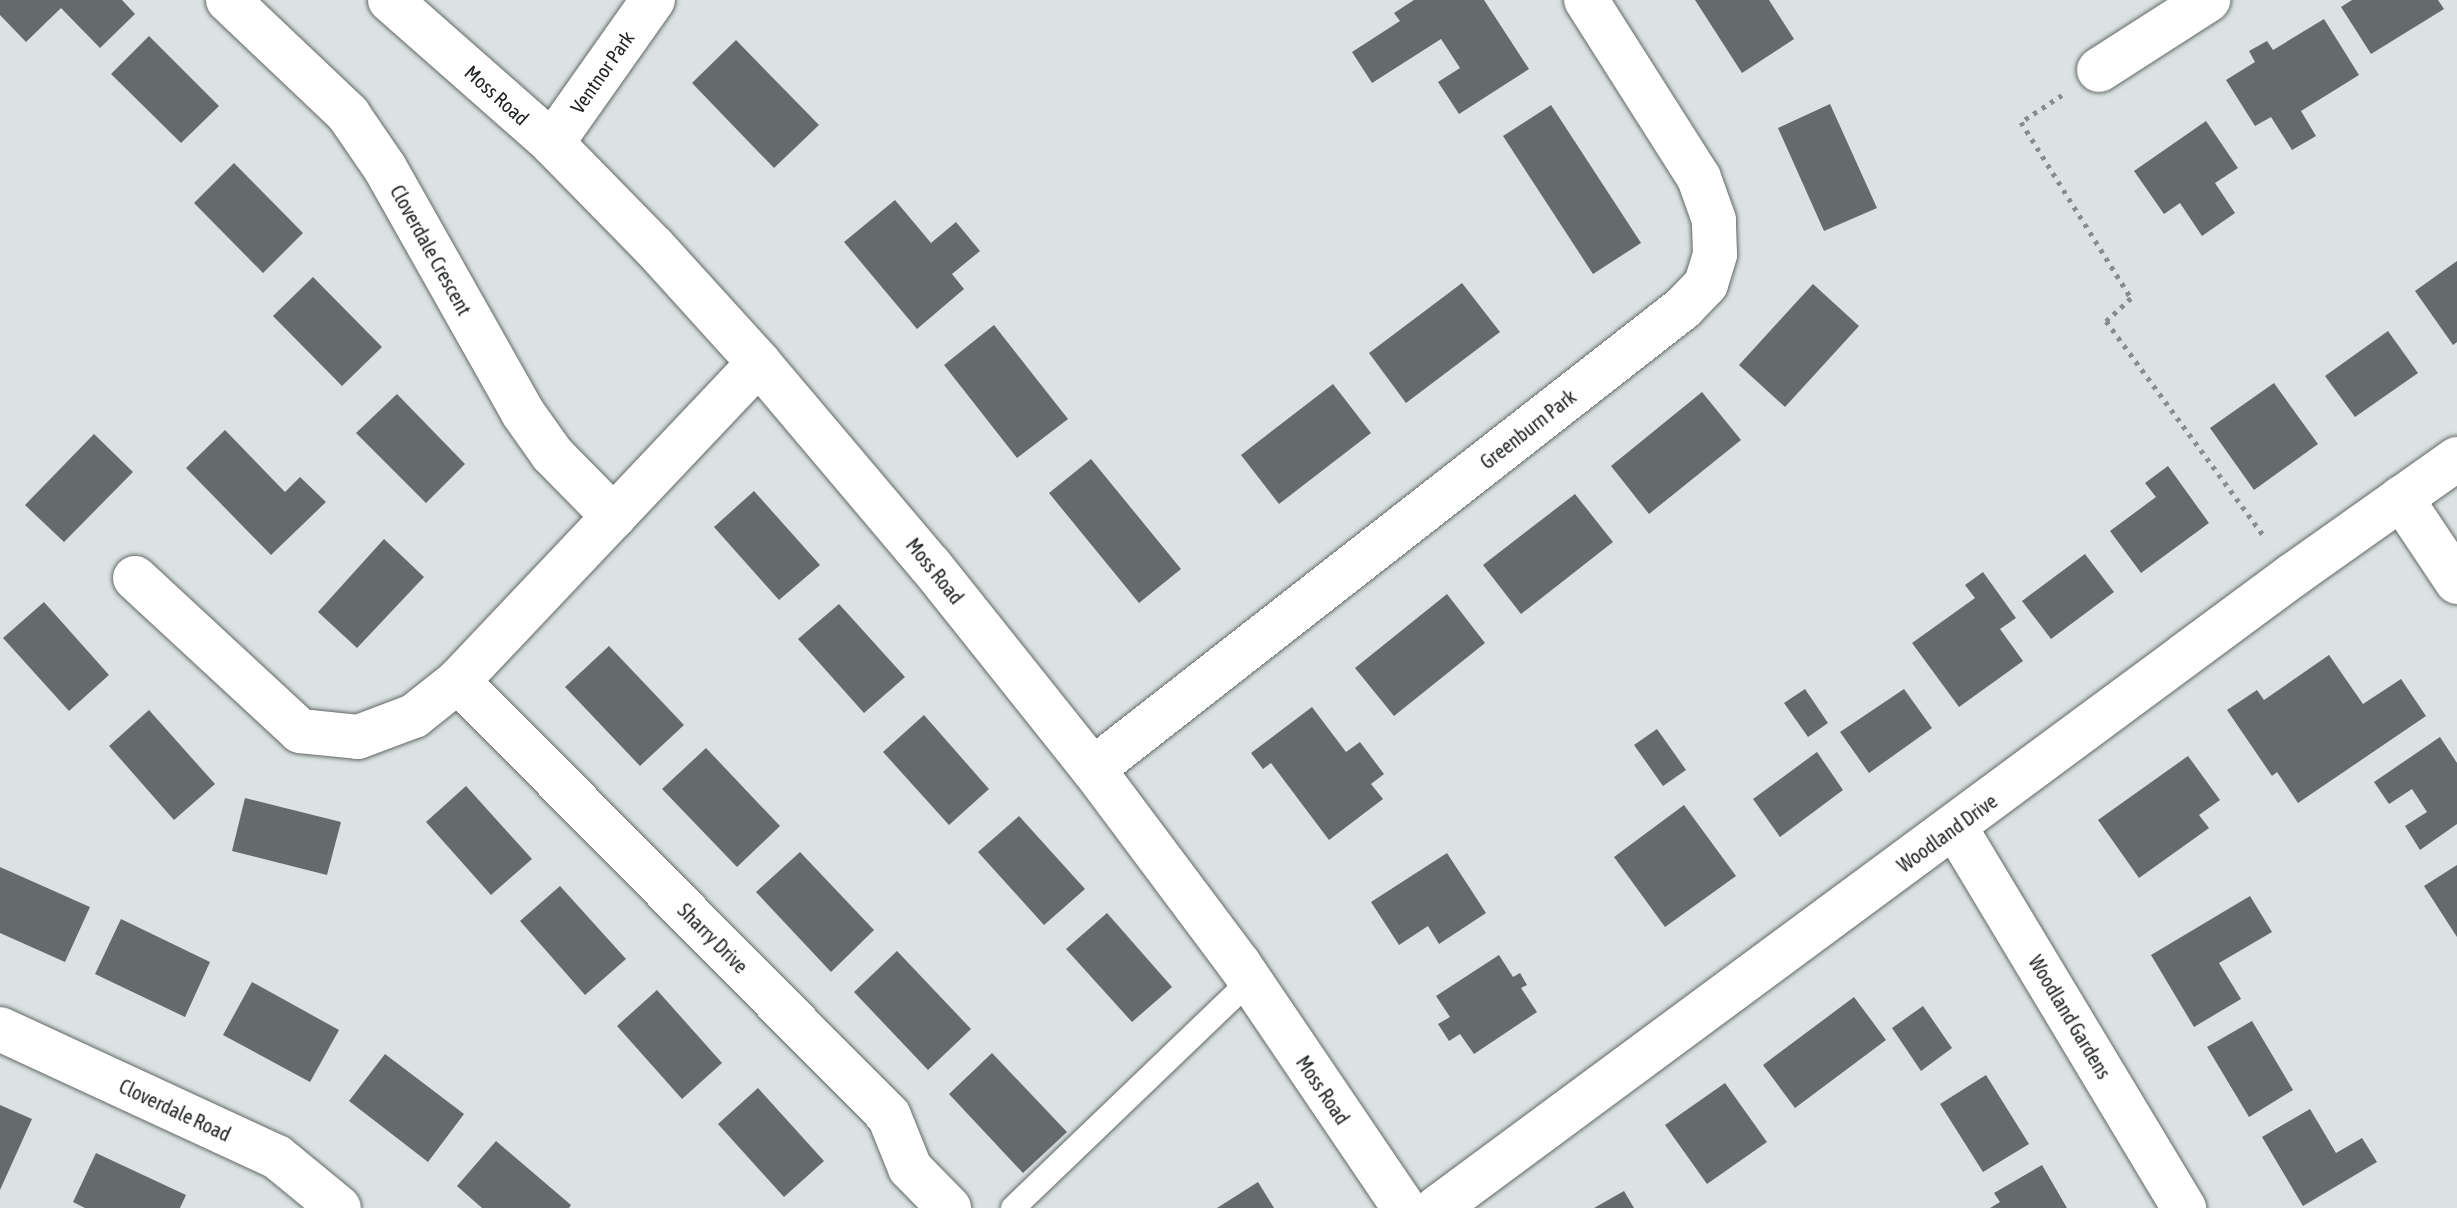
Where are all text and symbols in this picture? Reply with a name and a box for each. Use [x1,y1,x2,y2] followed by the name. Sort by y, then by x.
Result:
[565,26,639,118] street label: Ventnor Park
[460,60,534,130] street label: Moss Road
[385,181,477,319] street label: Cloverdale Crescent
[1475,384,1581,474] street label: Greenburn Park
[901,533,969,609] street label: Moss Road
[1892,789,2002,877] street label: Woodland Drive
[673,898,753,978] street label: Sharry Drive
[2024,951,2116,1083] street label: Woodland Gardens
[1291,1051,1355,1129] street label: Moss Road
[115,1074,235,1146] street label: Cloverdale Road

